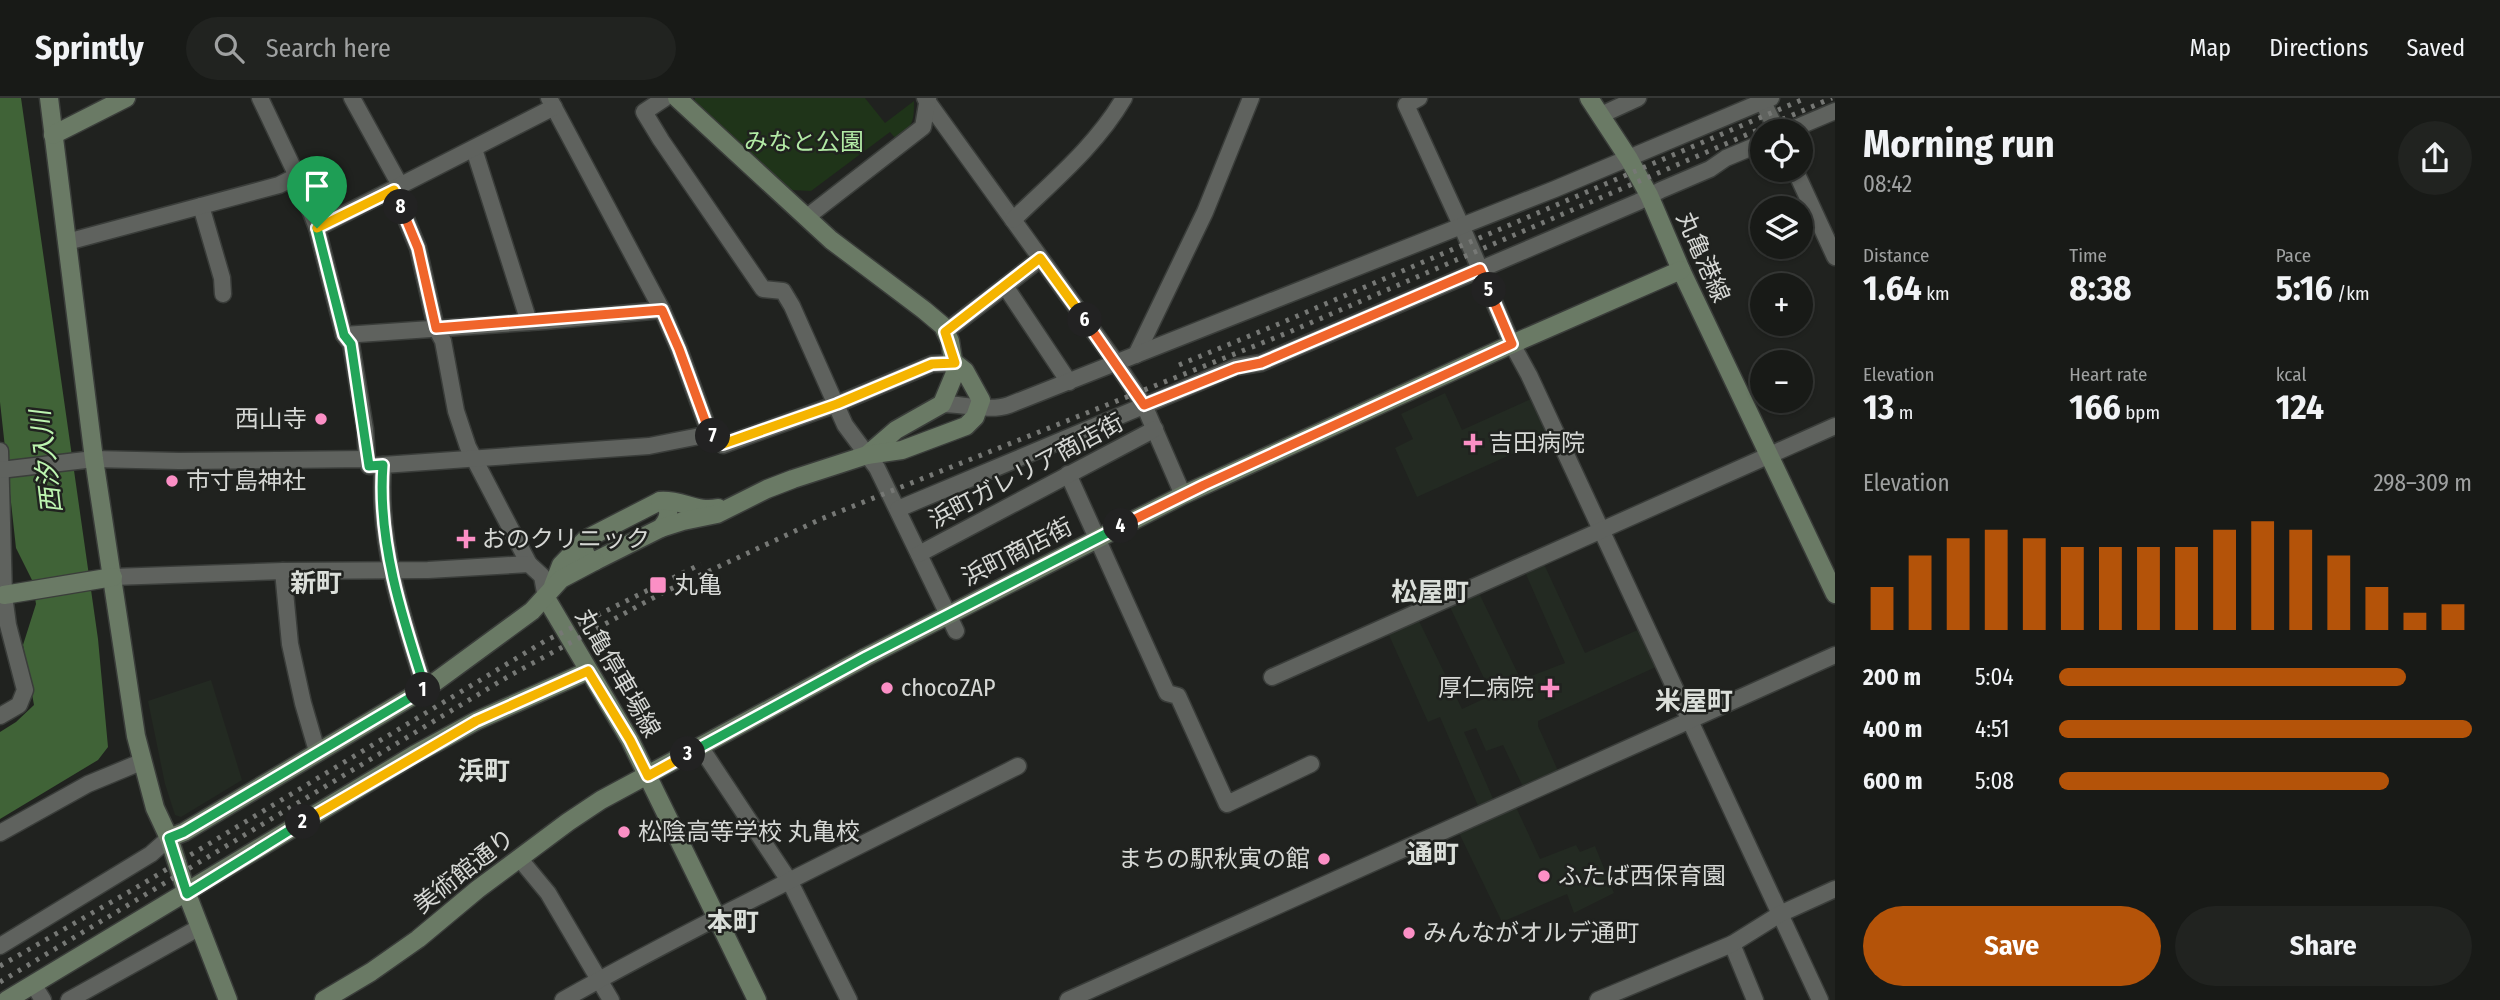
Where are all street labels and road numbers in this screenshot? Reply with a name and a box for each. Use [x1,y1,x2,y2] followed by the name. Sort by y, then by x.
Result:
[1671,207,1735,307] street label: 丸亀港線
[924,408,1128,534] street label: 浜町ガレリア商店街
[957,512,1077,592] street label: 浜町商店街
[570,604,666,742] street label: 丸亀停車場線
[408,823,520,919] street label: 美術館通り

